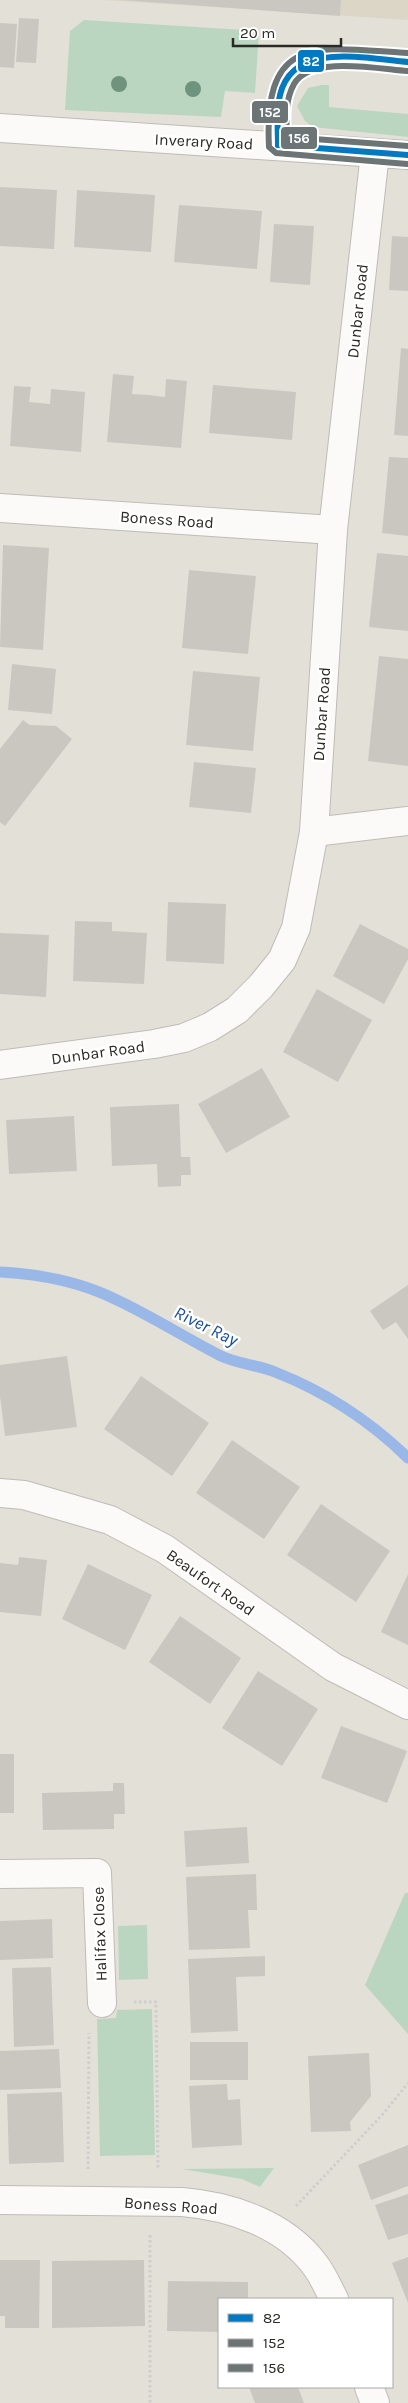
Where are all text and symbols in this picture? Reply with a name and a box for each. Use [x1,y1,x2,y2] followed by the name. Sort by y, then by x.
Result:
[233,15,340,47] scale bar
[240,24,275,42] text: 20 m
[297,49,325,73] line badge: 82
[302,53,320,70] text: 82
[251,100,289,124] line badge: 152
[259,104,281,121] text: 152
[280,126,318,150] line badge: 156
[154,129,254,154] street label: Inverary Road
[288,130,310,147] text: 156
[343,263,372,359] street label: Dunbar Road
[119,507,215,532] street label: Boness Road
[309,666,334,762] street label: Dunbar Road
[50,1037,146,1068] street label: Dunbar Road
[171,1301,242,1351] water label: River Ray
[163,1545,258,1620] street label: Beaufort Road
[88,1886,111,1982] street label: Halifax Close
[123,2193,219,2218] street label: Boness Road
[218,2298,393,2388] legend
[263,2309,281,2327] text: 82
[263,2334,285,2352] text: 152
[263,2359,285,2377] text: 156

